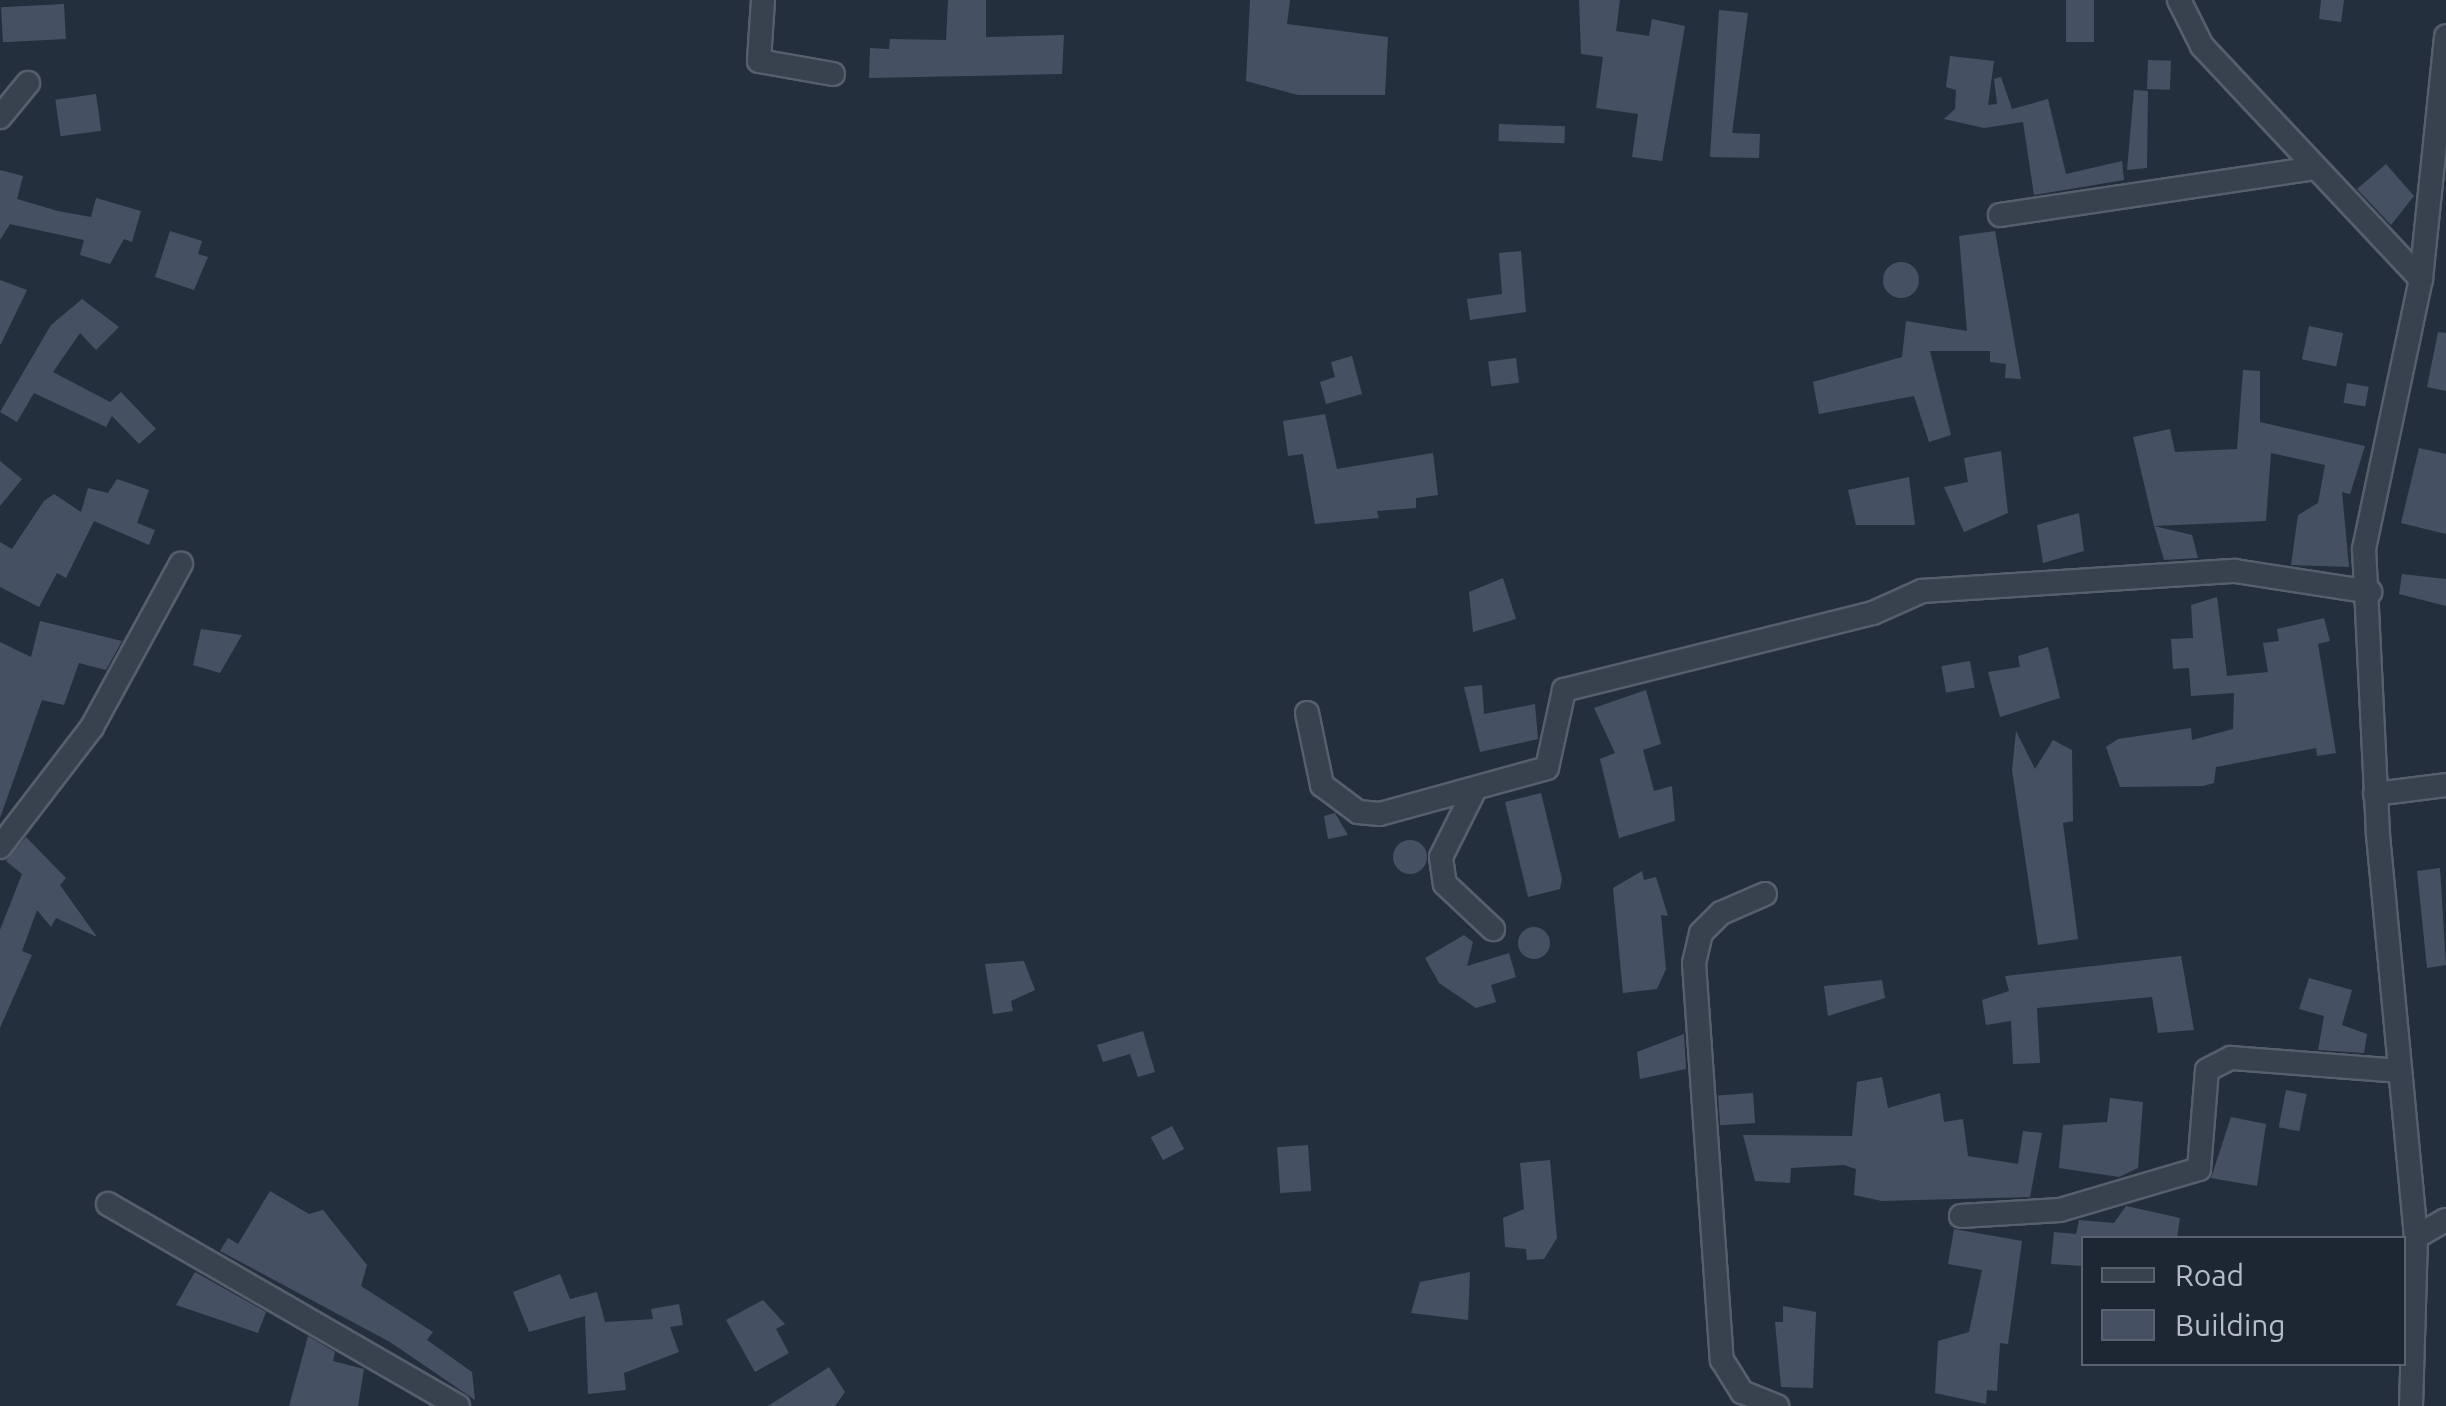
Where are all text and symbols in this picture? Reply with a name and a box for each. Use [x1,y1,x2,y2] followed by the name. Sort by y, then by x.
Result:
[2081,1236,2406,1366] legend
[2175,1258,2244,1292] text: Road
[2175,1308,2286,1342] text: Building

